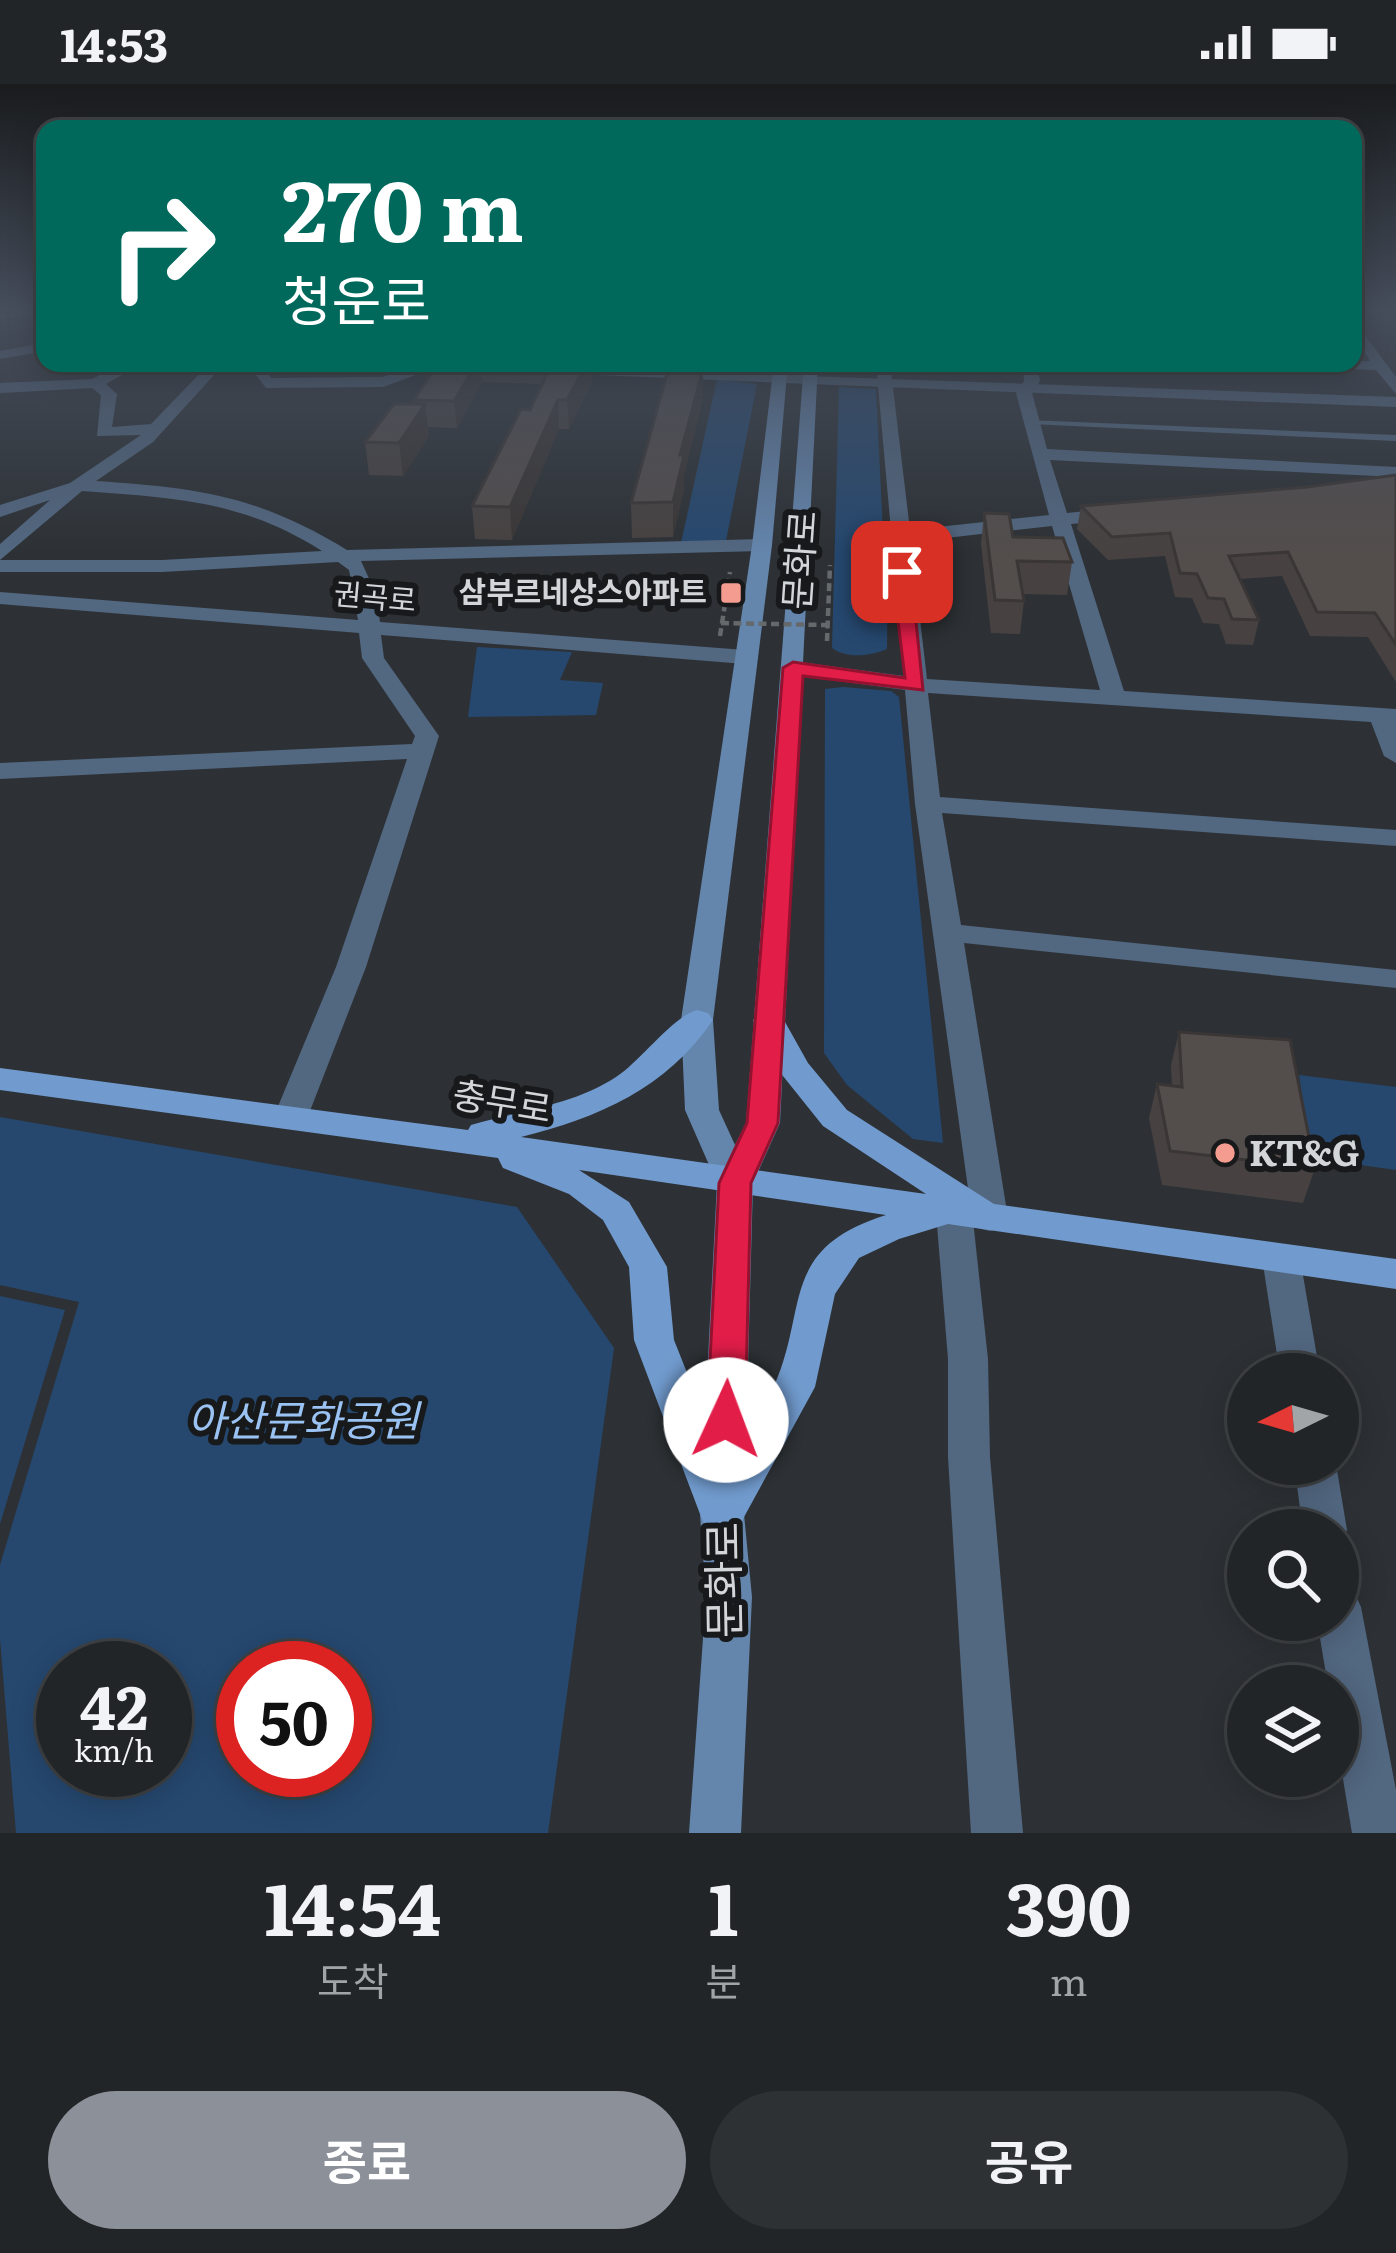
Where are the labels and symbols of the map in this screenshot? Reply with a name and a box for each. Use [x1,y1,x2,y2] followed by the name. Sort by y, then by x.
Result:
[768,508,827,611] street label: 문화로
[851,521,953,623] pin
[459,568,707,612] place label: 삼부르네상스아파트
[332,569,418,621] street label: 권곡로
[718,580,744,606] marker: 삼부르네상스아파트
[449,1066,556,1133] street label: 충무로
[1249,1124,1360,1177] place label: KT&G
[1212,1140,1238,1166] marker: KT&G
[1227,1353,1359,1485] north arrow
[663,1357,789,1483] position arrow
[187,1387,422,1449] park label: 아산문화공원
[689,1522,753,1639] street label: 문화로
[216,1641,372,1797] speed limit sign: 50

